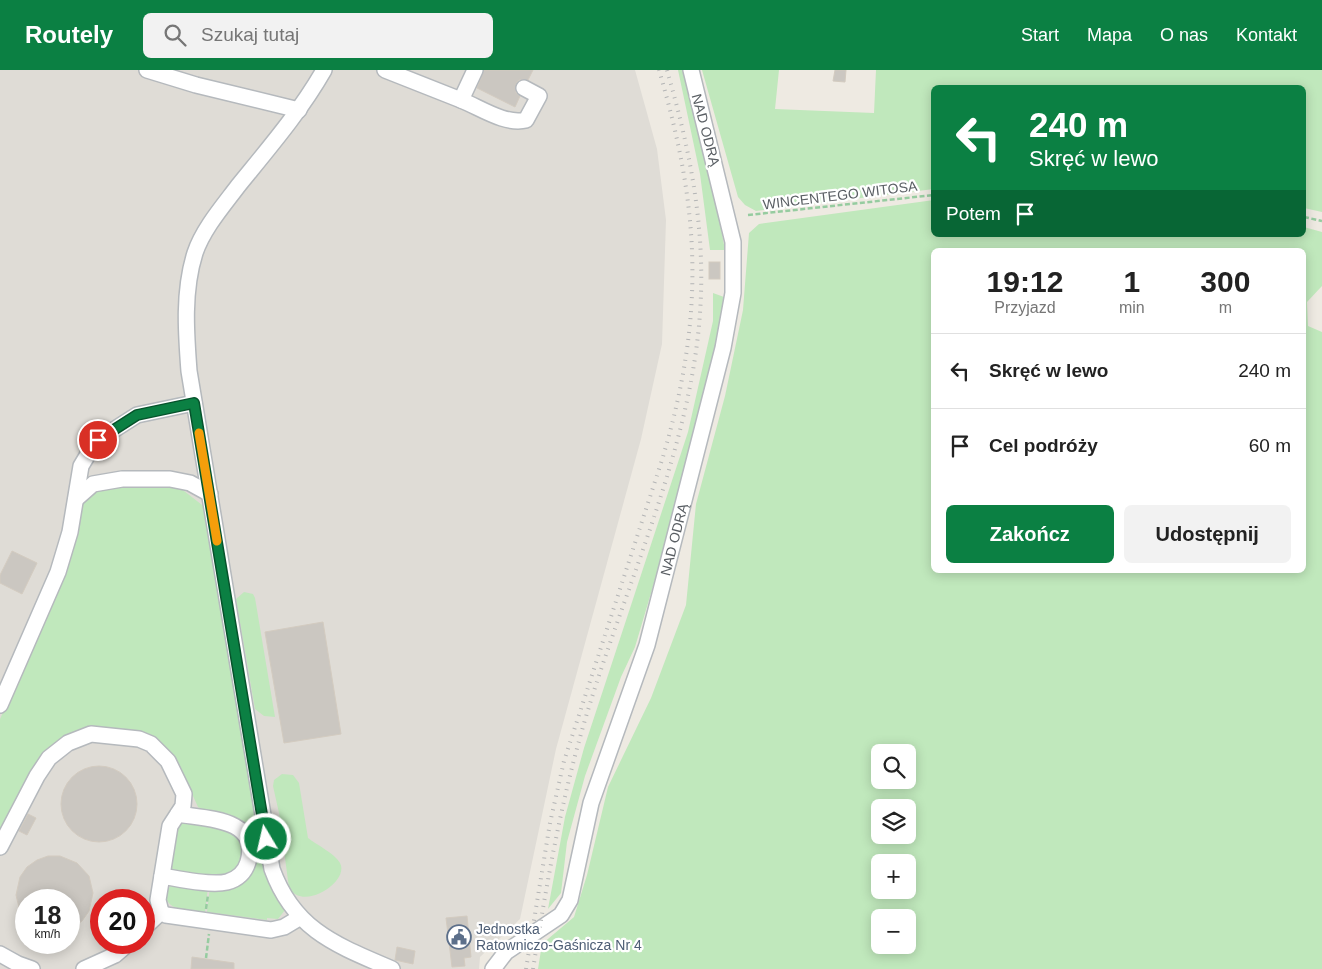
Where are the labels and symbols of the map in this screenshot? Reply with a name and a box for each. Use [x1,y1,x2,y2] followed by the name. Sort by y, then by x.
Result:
[689,92,723,168] street label: NAD ODRĄ
[762,178,919,212] street label: WINCENTEGO WITOSA
[77,419,119,461] pin
[657,501,691,577] street label: NAD ODRĄ
[239,812,291,864] position arrow
[90,889,155,954] speed limit sign: 20
[476,921,642,953] place label: Jednostka Ratowniczo-Gaśnicza Nr 4
[446,924,472,950] public building icon: Jednostka Ratowniczo-Gaśnicza Nr 4

